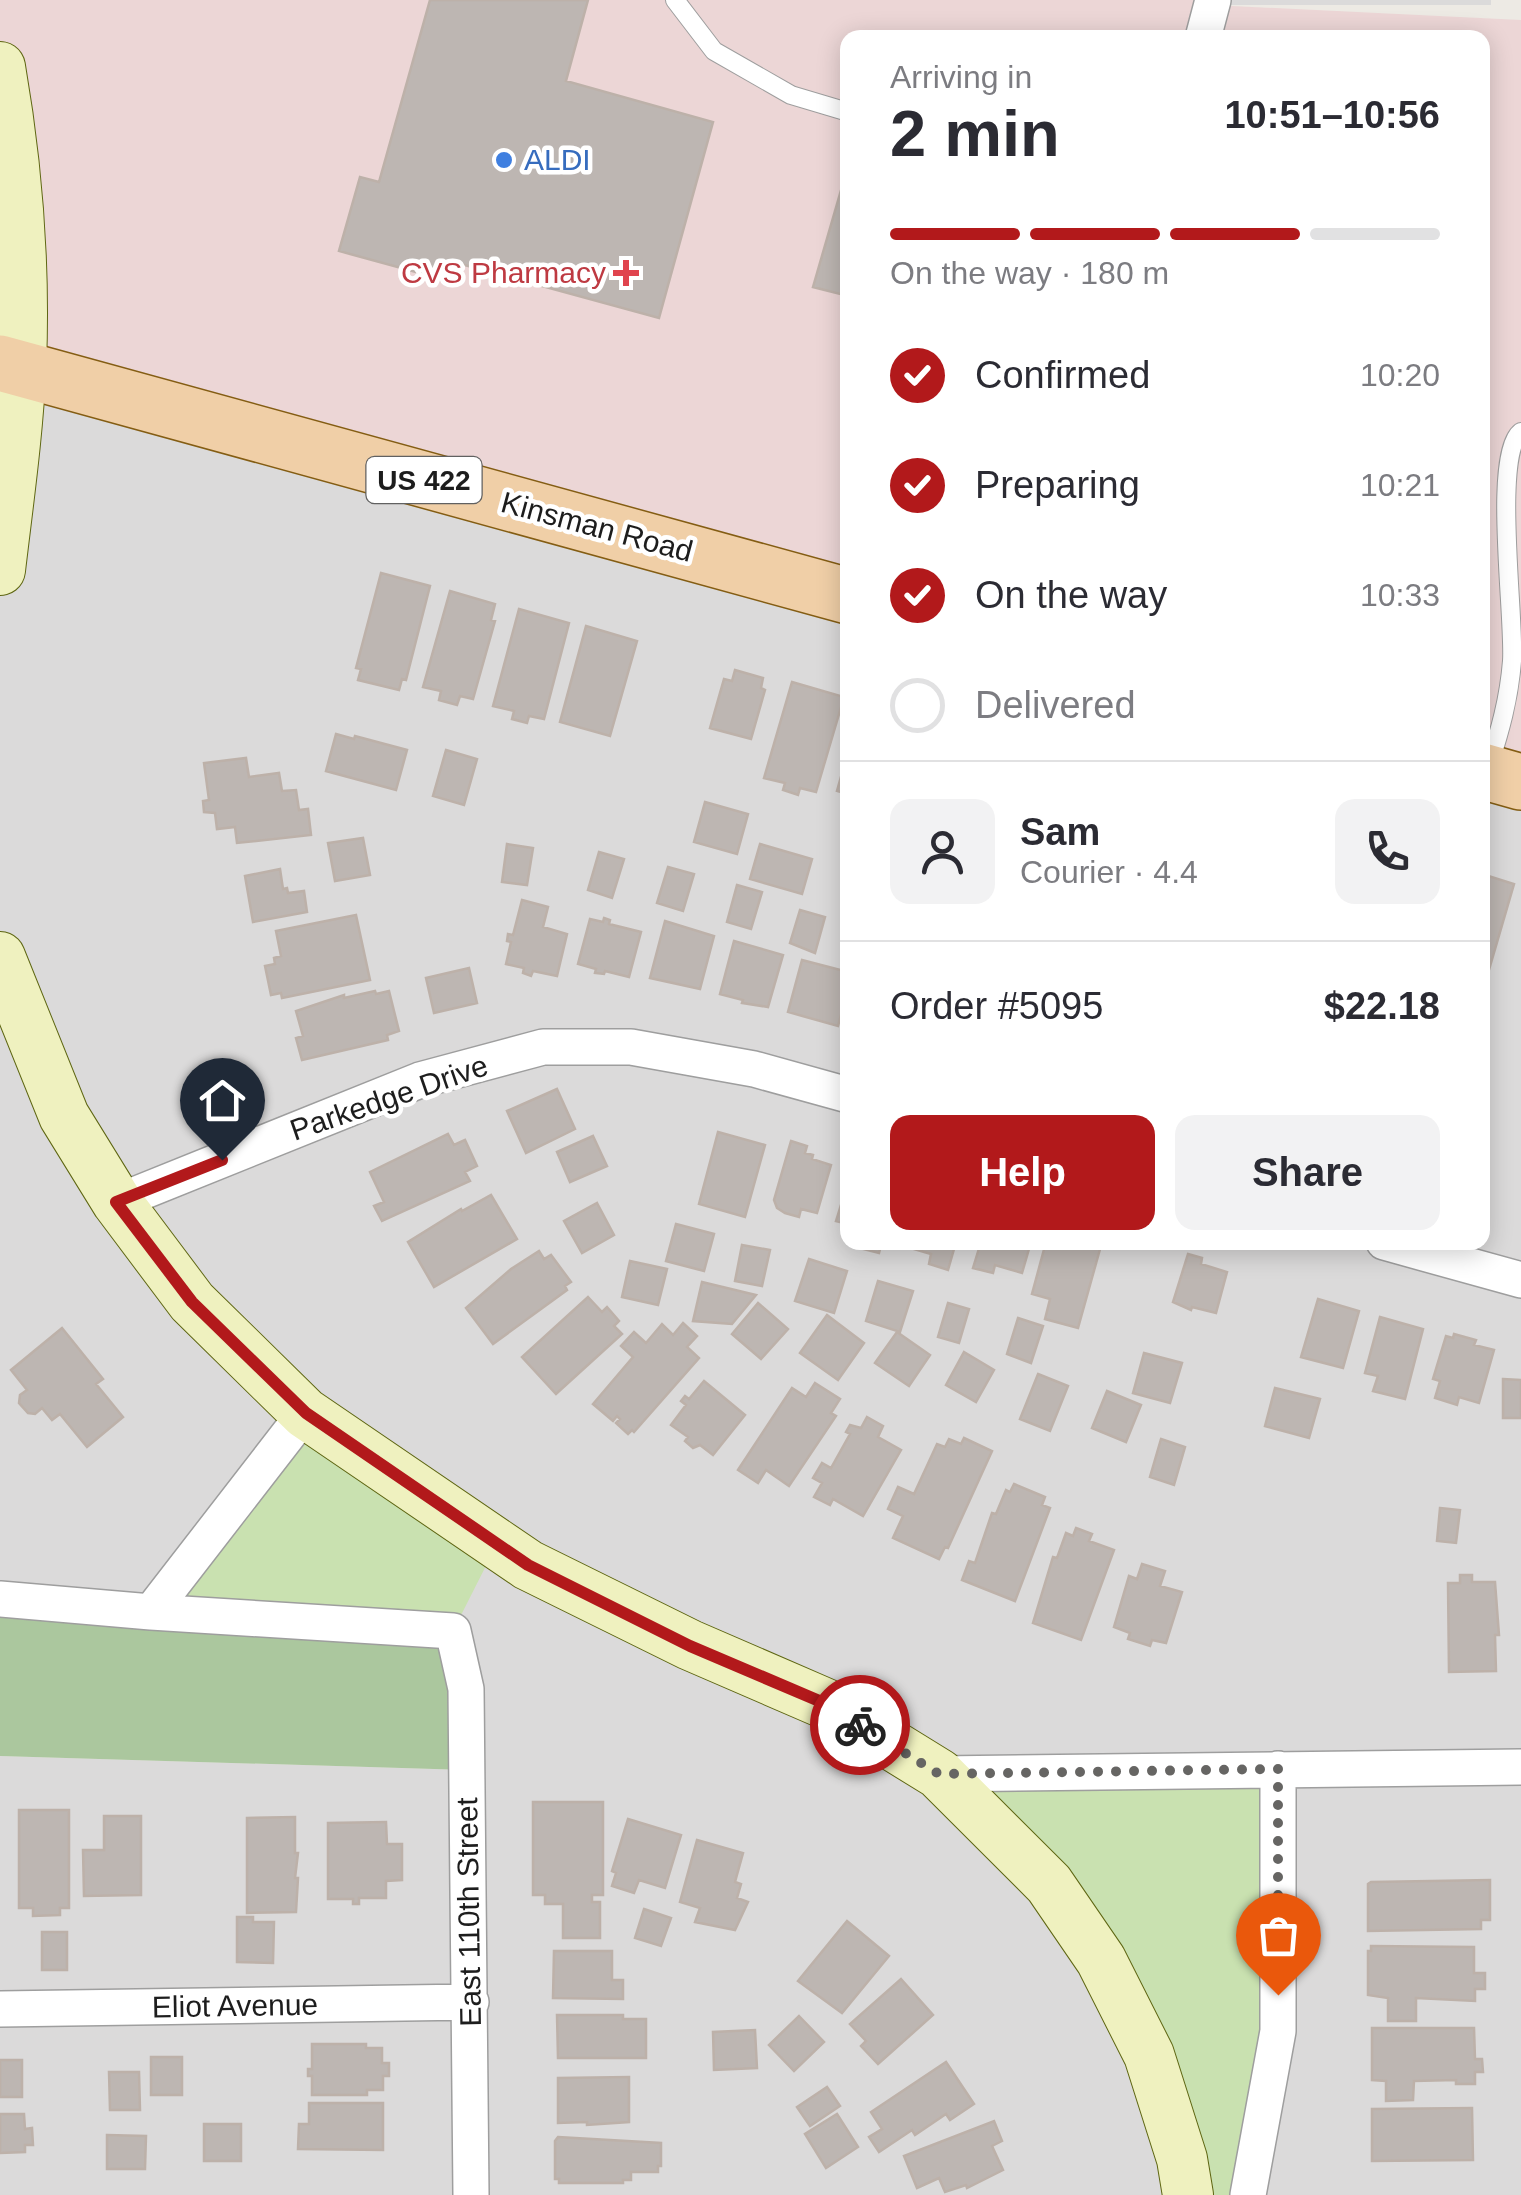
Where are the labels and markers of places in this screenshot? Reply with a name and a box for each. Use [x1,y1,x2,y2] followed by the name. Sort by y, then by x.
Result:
[524,143,591,176] place label: ALDI
[493,149,515,171] marker: ALDI
[401,256,606,289] place label: CVS Pharmacy
[615,262,637,284] marker: CVS Pharmacy
[180,1058,265,1161] pin
[1236,1893,1321,1996] pin

